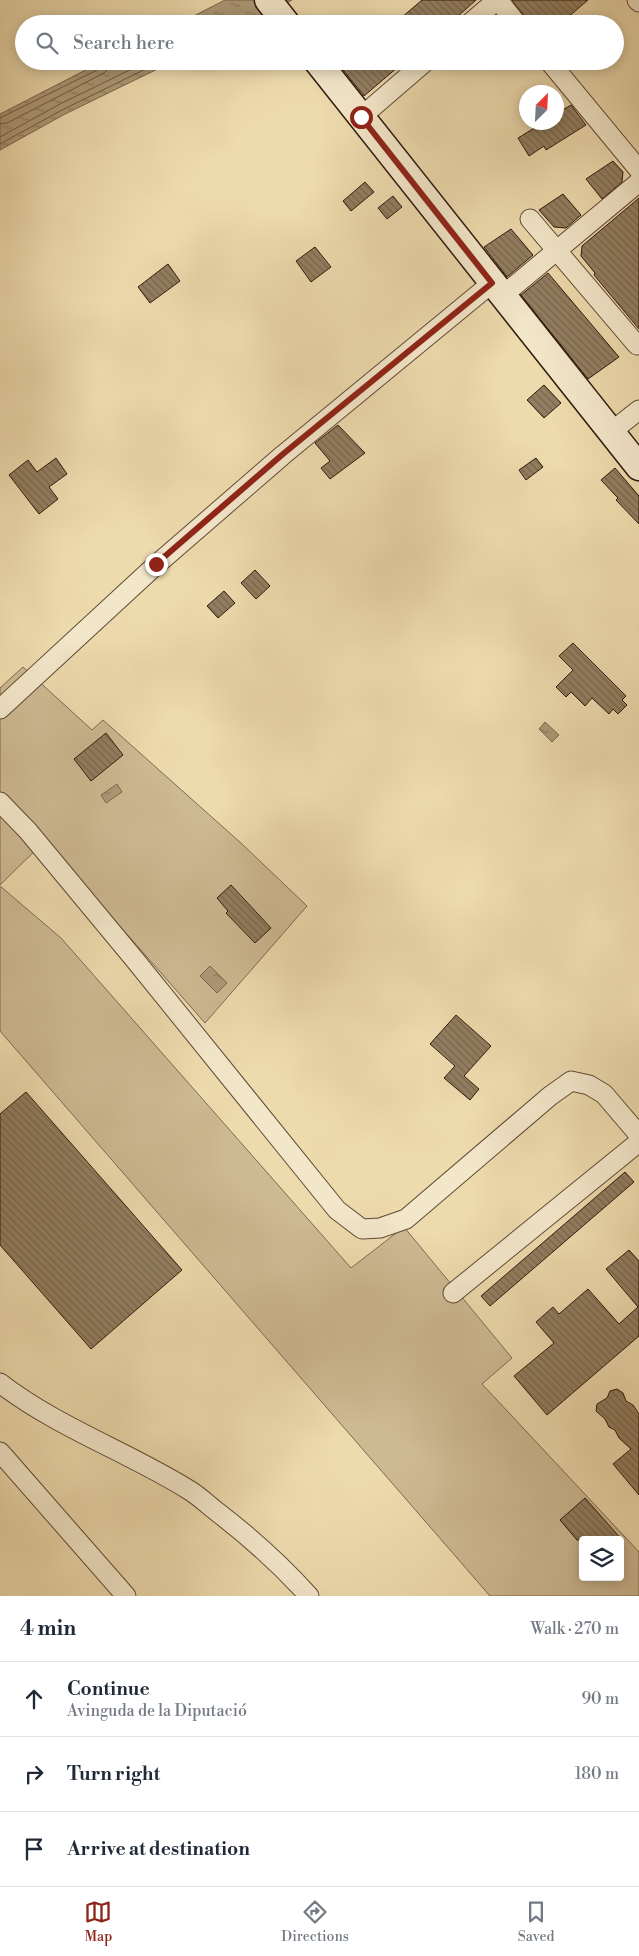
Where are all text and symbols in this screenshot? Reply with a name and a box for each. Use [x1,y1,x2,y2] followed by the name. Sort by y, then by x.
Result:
[15,15,624,70] search box
[33,29,61,57] icon: search
[73,31,174,55] text: Search here
[519,85,564,130] north arrow
[350,106,373,129] route start
[145,553,168,576] route end
[579,1536,624,1581] map controls
[579,1536,624,1581] button: layers
[20,1616,76,1642] text: 4 min
[530,1619,619,1639] text: Walk · 270 m
[67,1677,150,1701] text: Continue
[20,1685,48,1713] icon: ahead
[581,1689,619,1709] text: 90 m
[67,1701,247,1721] text: Avinguda de la Diputació
[20,1760,48,1788] icon: right
[67,1762,160,1786] text: Turn right
[575,1764,619,1784] text: 180 m
[20,1835,48,1863] icon: arrive
[67,1837,250,1861] text: Arrive at destination
[84,1898,112,1946] tab: Map
[281,1898,349,1946] tab: Directions
[518,1898,555,1946] tab: Saved

